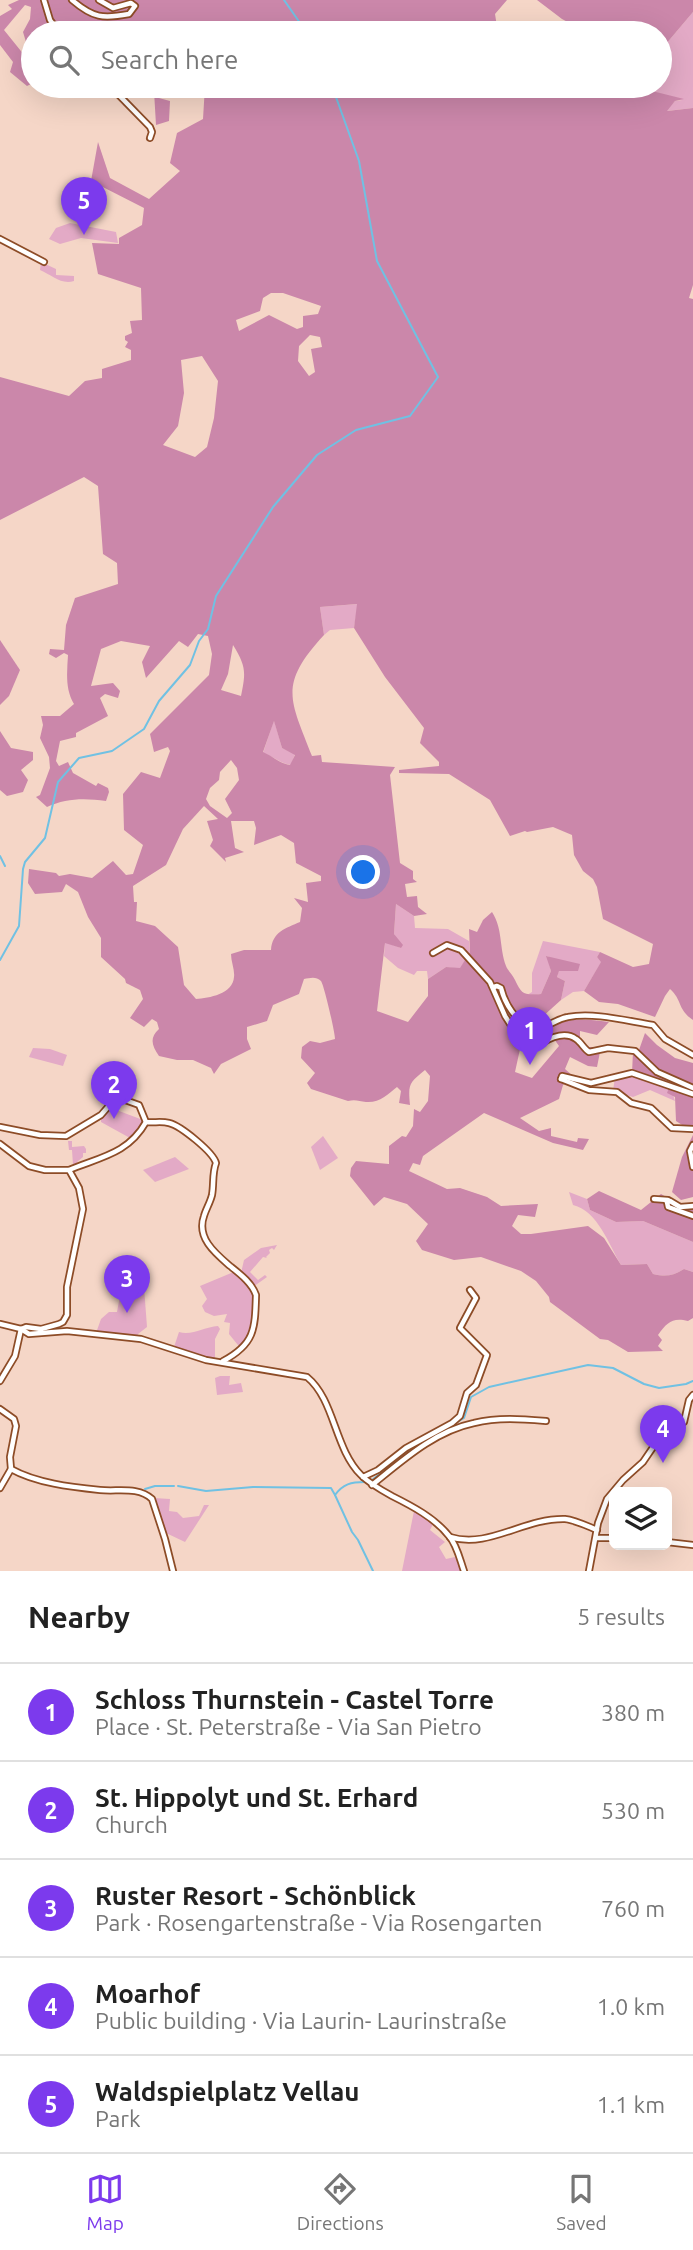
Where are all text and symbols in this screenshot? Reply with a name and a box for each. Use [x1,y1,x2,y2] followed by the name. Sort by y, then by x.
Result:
[21,21,672,98] search box
[45,41,83,79] icon: search
[101,45,238,74] text: Search here
[61,177,107,235] pin: 5
[346,855,380,889] your location
[507,1007,553,1065] pin: 1
[91,1061,137,1119] pin: 2
[104,1255,150,1313] pin: 3
[640,1405,686,1463] pin: 4
[609,1487,672,1550] map controls
[609,1487,672,1550] button: layers
[28,1600,130,1634] text: Nearby
[577,1604,665,1629] text: 5 results
[95,1685,494,1714] text: Schloss Thurnstein - Castel Torre
[45,1700,57,1725] text: 1
[601,1700,665,1725] text: 380 m
[95,1714,482,1739] text: Place · St. Peterstraße - Via San Pietro
[95,1783,418,1812] text: St. Hippolyt und St. Erhard
[45,1798,57,1823] text: 2
[601,1798,665,1823] text: 530 m
[95,1812,168,1837] text: Church
[95,1881,416,1910] text: Ruster Resort - Schönblick
[45,1896,57,1921] text: 3
[601,1896,665,1921] text: 760 m
[95,1910,542,1935] text: Park · Rosengartenstraße - Via Rosengarten
[95,1979,200,2008] text: Moarhof
[45,1994,57,2019] text: 4
[597,1994,665,2019] text: 1.0 km
[95,2008,507,2033] text: Public building · Via Laurin- Laurinstraße
[95,2077,360,2106] text: Waldspielplatz Vellau
[45,2092,57,2117] text: 5
[597,2092,665,2117] text: 1.1 km
[95,2106,141,2131] text: Park
[86,2170,124,2234] tab: Map
[297,2170,384,2234] tab: Directions
[556,2170,607,2234] tab: Saved

